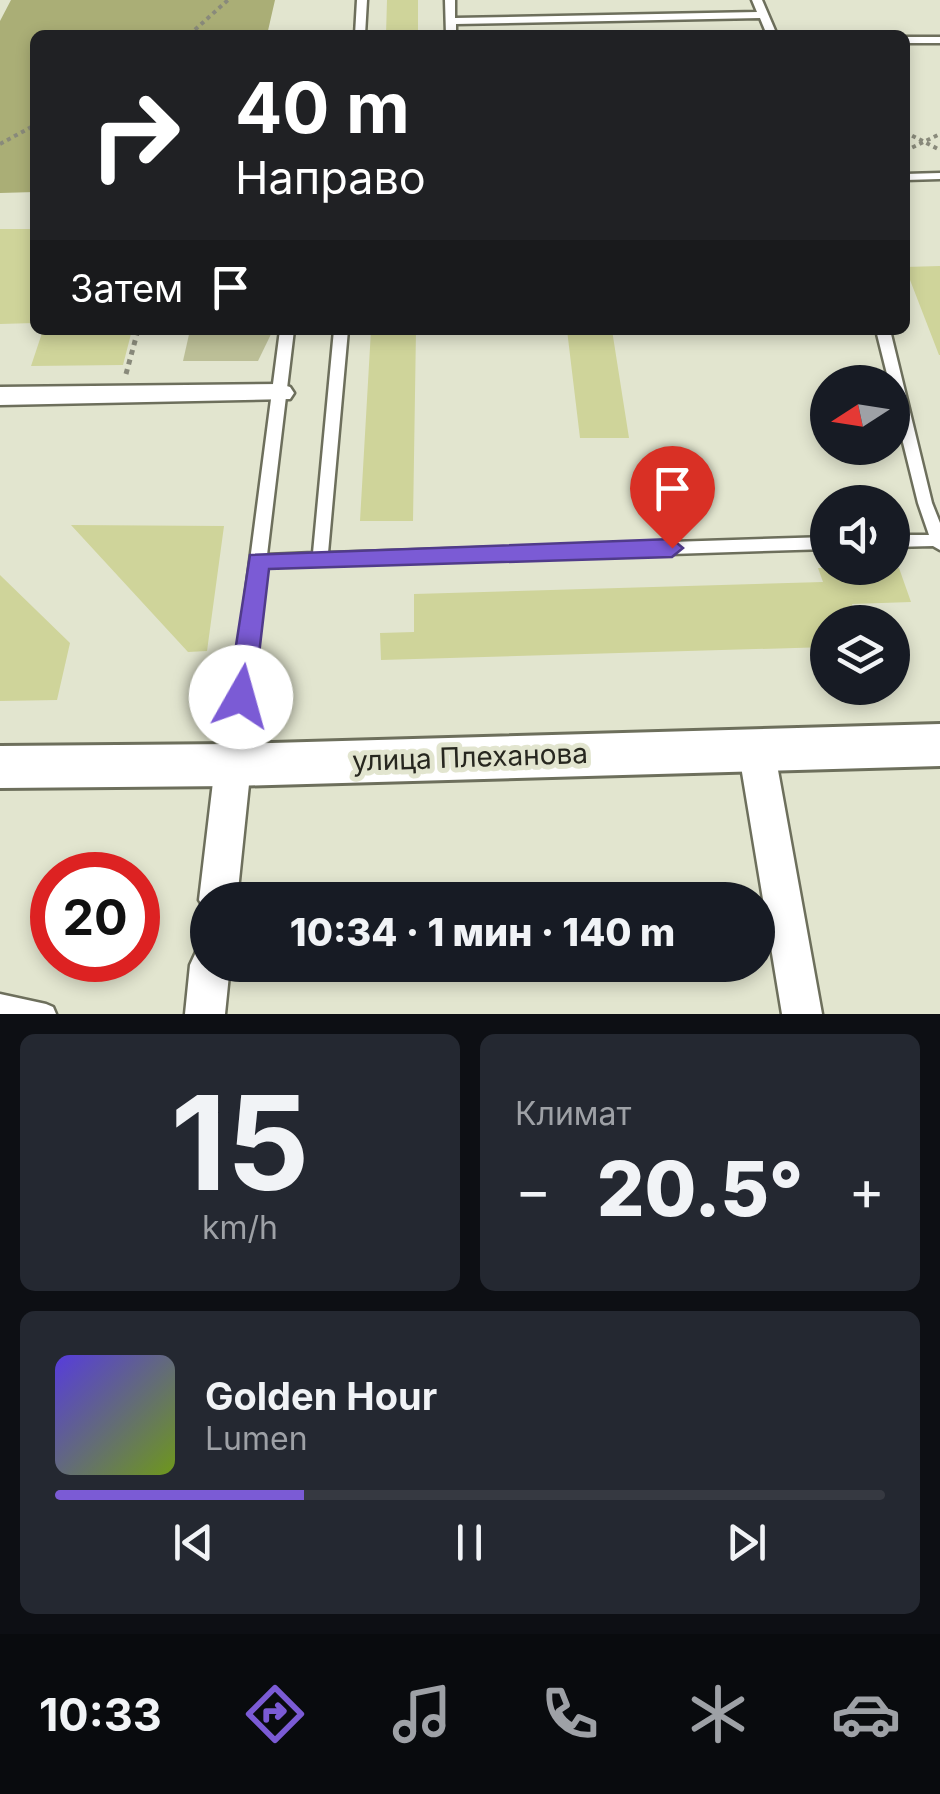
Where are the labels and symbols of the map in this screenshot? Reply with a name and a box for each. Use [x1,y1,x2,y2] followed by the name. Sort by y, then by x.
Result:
[810,365,910,465] north arrow
[630,446,715,549] pin
[189,645,293,749] position arrow
[352,736,588,778] street label: улица Плеханова
[30,852,160,982] speed limit sign: 20

